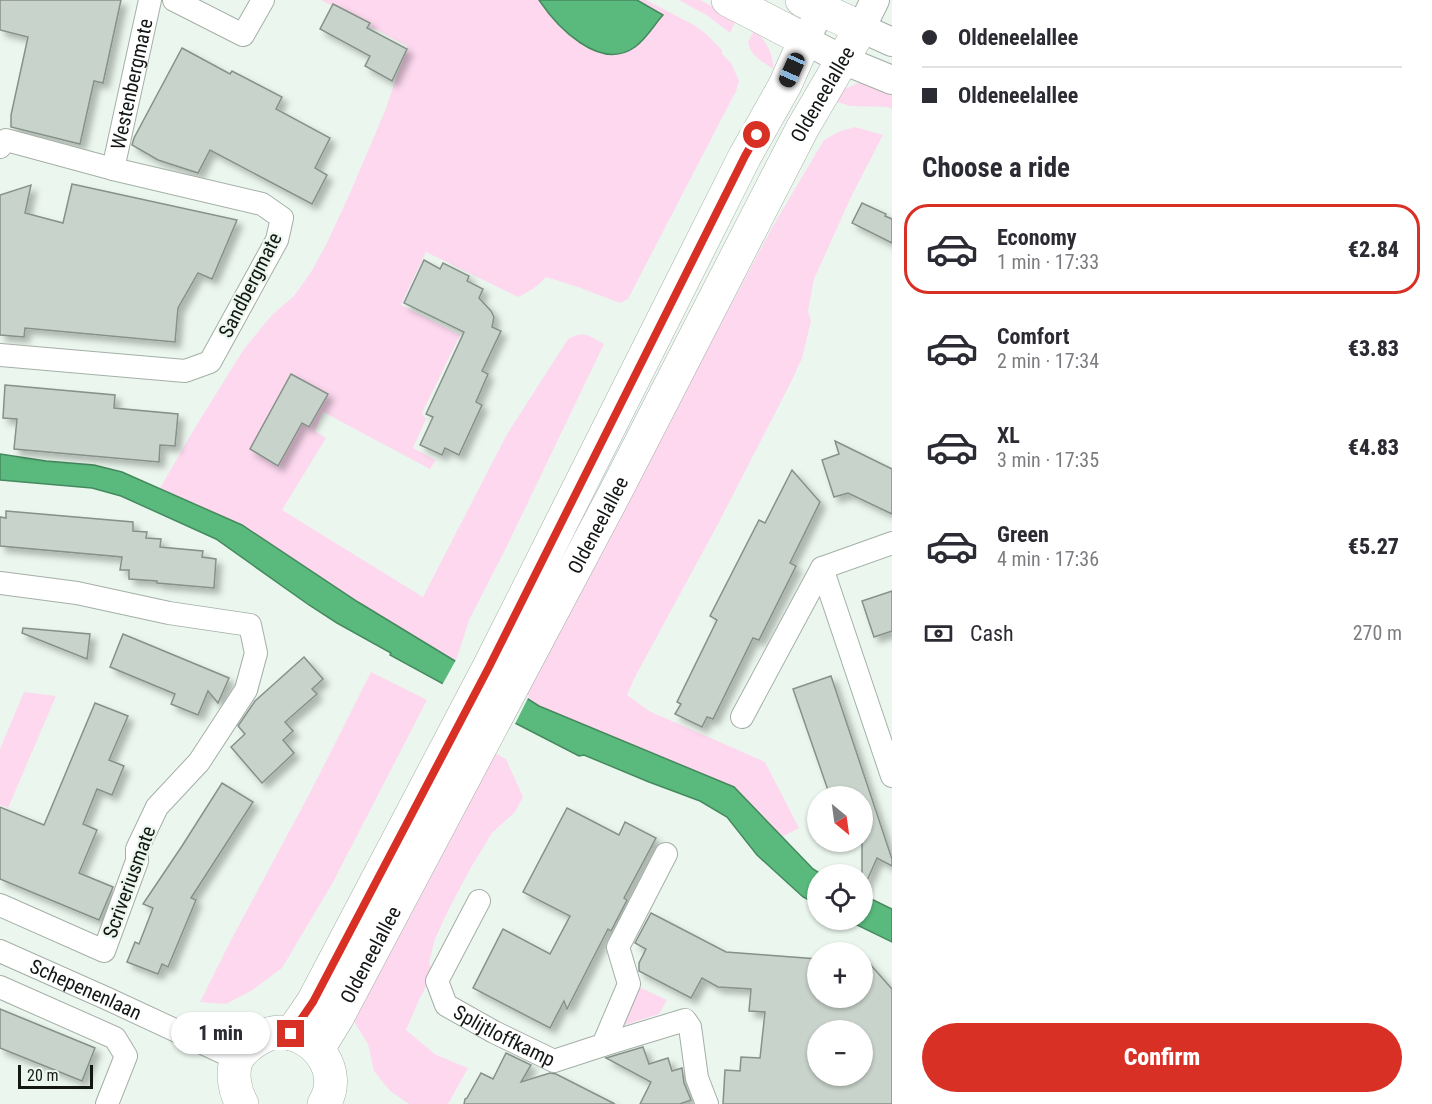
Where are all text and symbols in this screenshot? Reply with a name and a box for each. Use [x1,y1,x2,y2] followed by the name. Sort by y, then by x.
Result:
[106,16,158,152] street label: Westenbergmate
[958,25,1078,50] text: Oldeneelallee
[785,42,860,146] street label: Oldeneelallee
[776,50,808,90] car
[958,83,1078,108] text: Oldeneelallee
[743,121,770,148] route start
[922,152,1070,184] text: Choose a ride
[925,222,979,276] icon: car
[997,225,1077,250] text: Economy
[213,229,287,341] street label: Sandbergmate
[1348,237,1399,262] text: €2.84
[997,250,1099,274] text: 1 min · 17:33
[925,321,979,375] icon: car
[997,324,1070,349] text: Comfort
[1348,336,1399,361] text: €3.83
[997,349,1099,373] text: 2 min · 17:34
[925,420,979,474] icon: car
[997,423,1020,448] text: XL
[1348,435,1399,460] text: €4.83
[997,448,1099,472] text: 3 min · 17:35
[562,473,633,578] street label: Oldeneelallee
[925,519,979,573] icon: car
[997,522,1049,547] text: Green
[1348,534,1399,559] text: €5.27
[997,547,1099,571] text: 4 min · 17:36
[922,617,955,650] icon: cash
[970,621,1014,646] text: Cash
[1353,621,1402,645] text: 270 m
[807,786,873,852] north arrow
[807,786,873,1086] map controls
[98,823,160,941] street label: Scriveriusmate
[807,864,873,930] button: locate
[335,902,406,1007] street label: Oldeneelallee
[807,942,873,1008] button: +
[26,954,146,1025] street label: Schepenenlaan
[449,1000,559,1072] street label: Splijtloffkamp
[171,1013,270,1055] callout: 1 min
[277,1020,304,1047] route end
[807,1020,873,1086] button: −
[198,1021,243,1045] text: 1 min
[922,1023,1402,1092] button: Confirm
[18,1062,93,1090] scale bar
[27,1066,59,1085] text: 20 m

